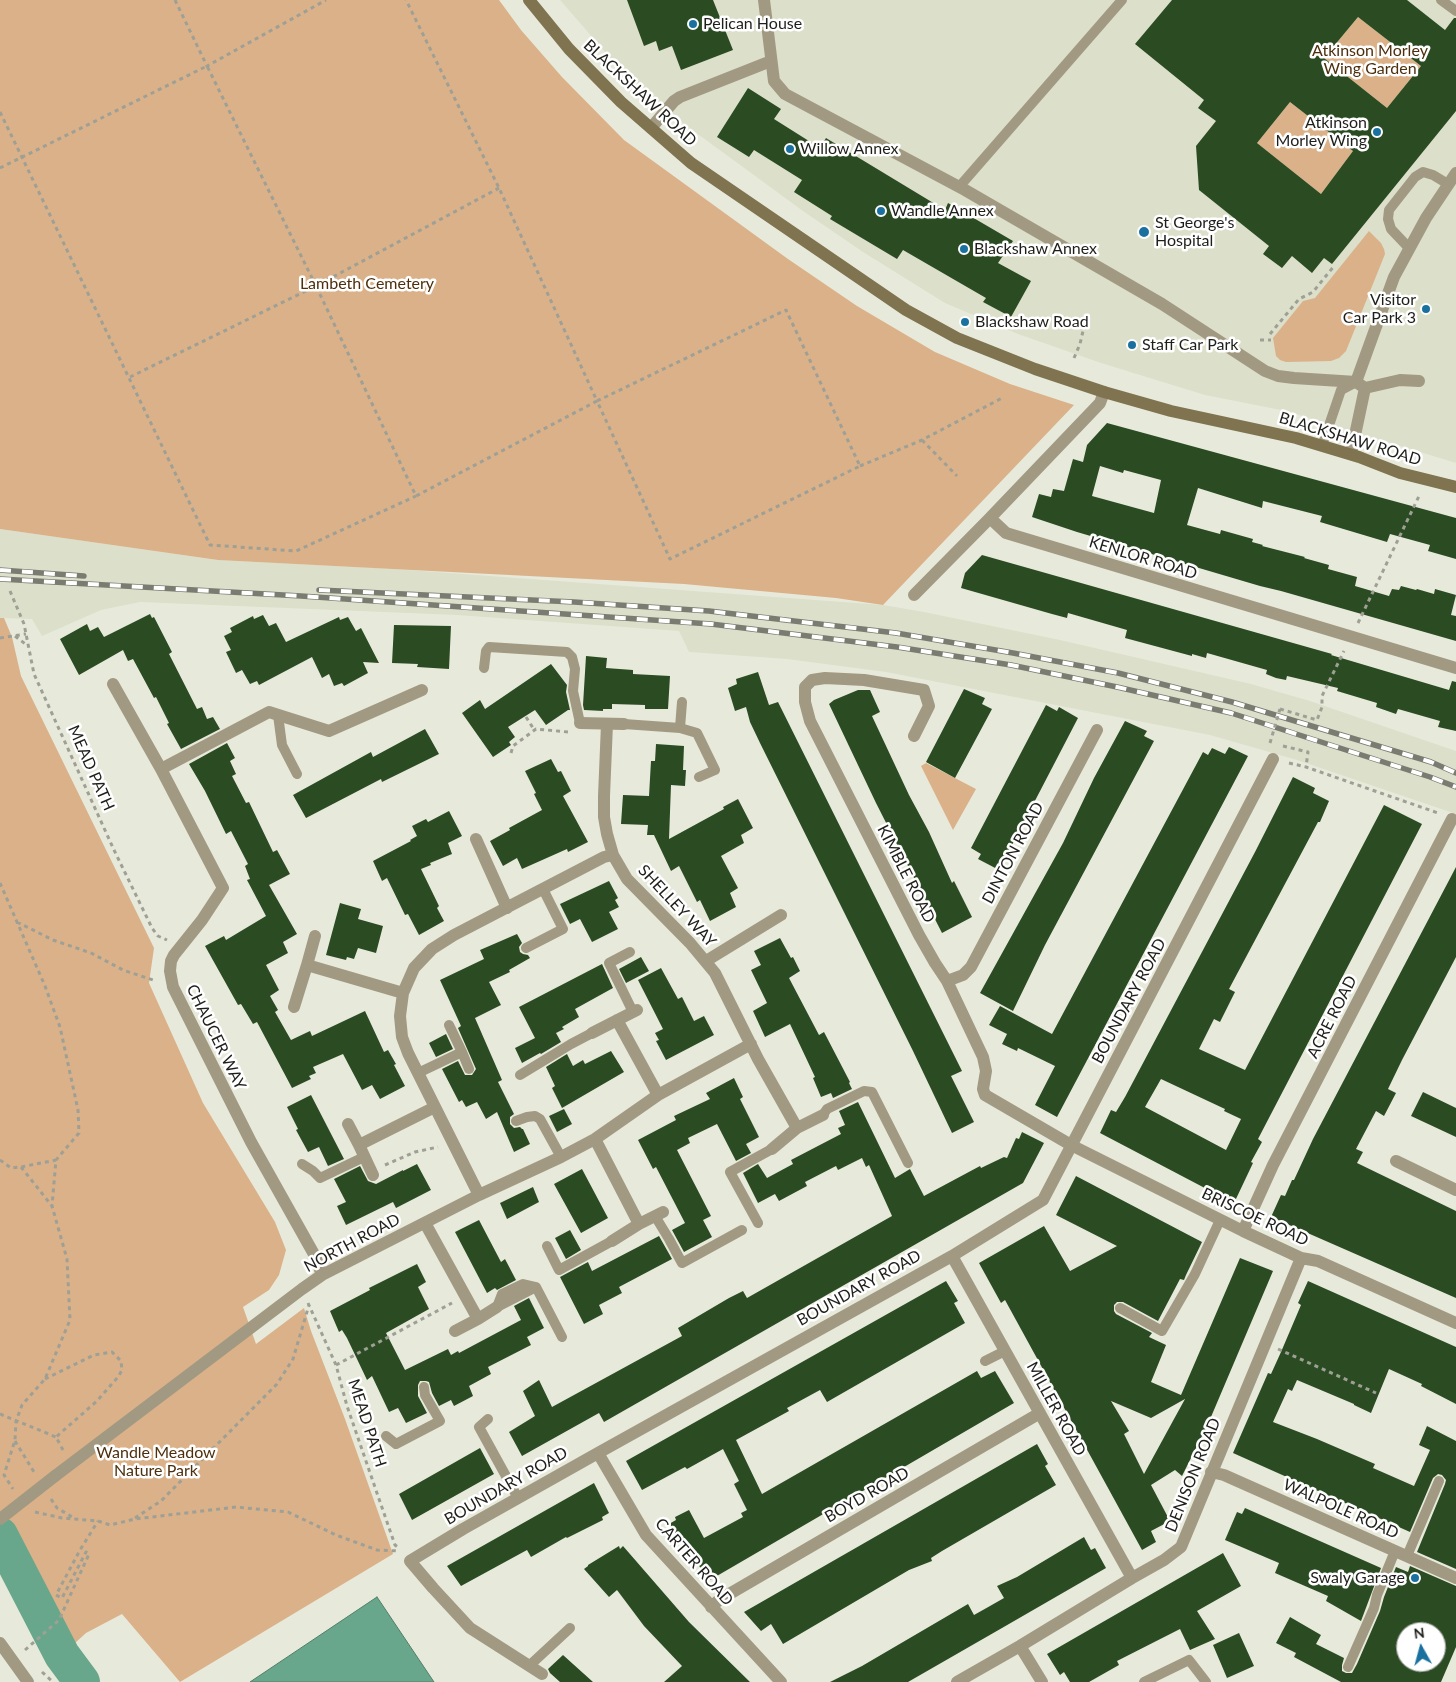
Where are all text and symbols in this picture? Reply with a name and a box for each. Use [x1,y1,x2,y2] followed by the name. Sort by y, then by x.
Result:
[703,14,802,34] place label: Pelican House
[687,18,699,30] marker: Pelican House
[580,36,700,150] street label: BLACKSHAW ROAD
[1312,41,1428,79] park label: Atkinson Morley Wing Garden
[1276,113,1367,151] place label: Atkinson Morley Wing
[1371,126,1383,138] marker: Atkinson Morley Wing
[800,139,898,159] place label: Willow Annex
[784,143,796,155] marker: Willow Annex
[891,201,994,221] place label: Wandle Annex
[875,205,887,217] marker: Wandle Annex
[1155,213,1234,251] place label: St George's Hospital
[1137,225,1151,239] marker: St George's Hospital
[974,239,1097,259] place label: Blackshaw Annex
[958,243,970,255] marker: Blackshaw Annex
[300,274,434,294] park label: Lambeth Cemetery
[1343,290,1416,328] place label: Visitor Car Park 3
[1420,303,1432,315] marker: Visitor Car Park 3
[975,312,1089,332] place label: Blackshaw Road
[959,316,971,328] marker: Blackshaw Road
[1142,335,1238,355] place label: Staff Car Park
[1126,339,1138,351] marker: Staff Car Park
[1277,408,1423,470] street label: BLACKSHAW ROAD
[1087,532,1199,584] street label: KENLOR ROAD
[64,722,118,814] street label: MEAD PATH
[978,799,1048,907] street label: DINTON ROAD
[873,822,939,926] street label: KIMBLE ROAD
[634,861,720,951] street label: SHELLEY WAY
[1088,935,1170,1067] street label: BOUNDARY ROAD
[1303,973,1361,1061] street label: ACRE ROAD
[182,981,250,1093] street label: CHAUCER WAY
[1199,1184,1311,1250] street label: BRISCOE ROAD
[301,1210,403,1276] street label: NORTH ROAD
[794,1246,924,1330] street label: BOUNDARY ROAD
[1022,1359,1090,1459] street label: MILLER ROAD
[344,1377,390,1469] street label: MEAD PATH
[1161,1415,1225,1535] street label: DENISON ROAD
[96,1443,216,1481] park label: Wandle Meadow Nature Park
[441,1443,571,1529] street label: BOUNDARY ROAD
[821,1463,913,1527] street label: BOYD ROAD
[1280,1475,1402,1543] street label: WALPOLE ROAD
[651,1514,737,1610] street label: CARTER ROAD
[1310,1568,1405,1588] place label: Swaly Garage
[1409,1572,1421,1584] marker: Swaly Garage
[1396,1622,1446,1672] north arrow
[1413,1624,1426,1642] text: N

